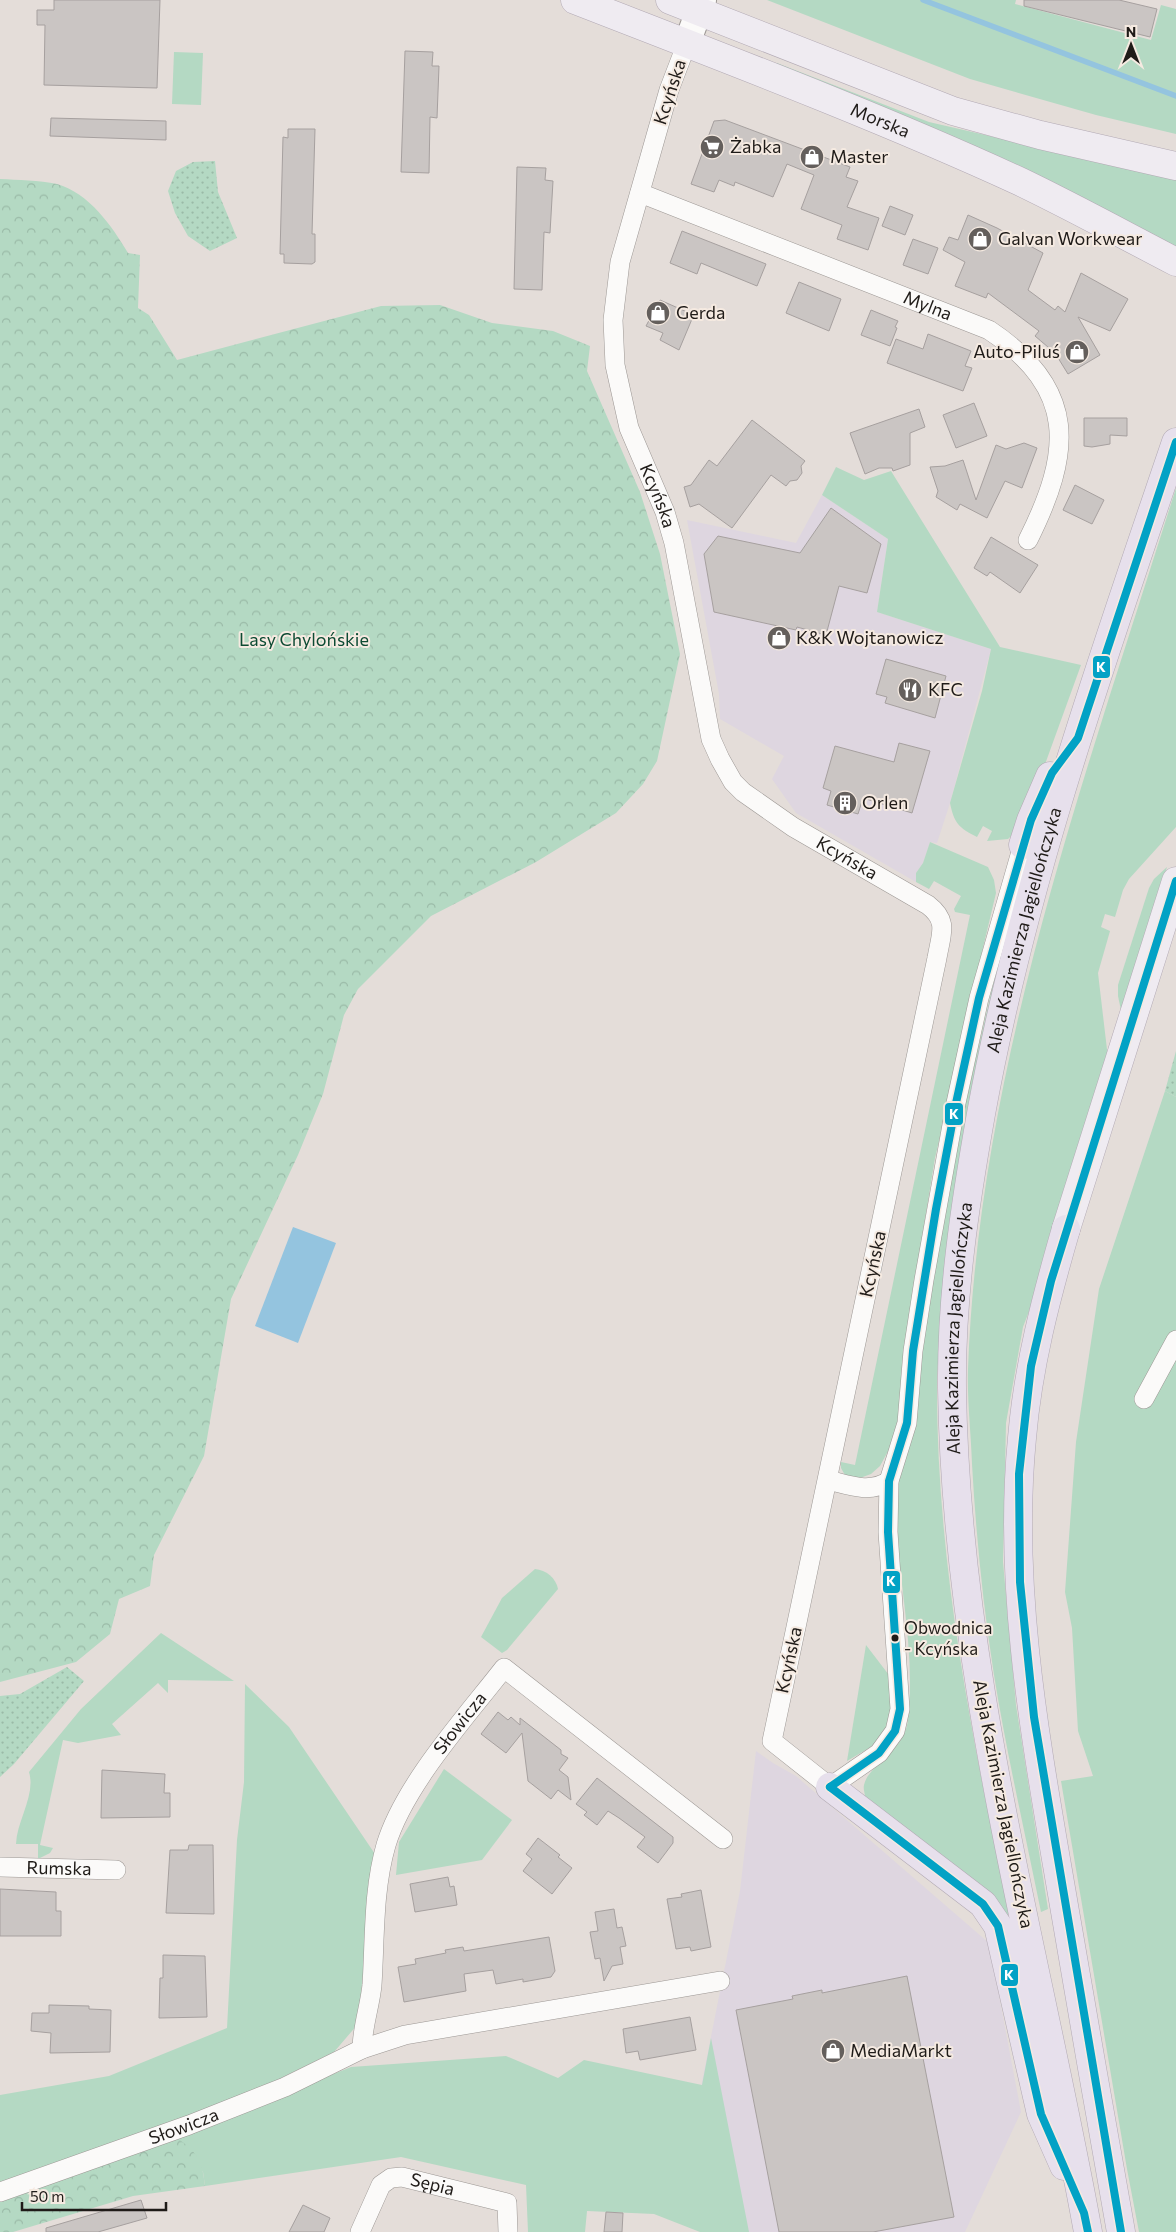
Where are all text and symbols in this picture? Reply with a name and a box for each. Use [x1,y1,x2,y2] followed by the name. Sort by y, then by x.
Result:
[1106,20,1156,70] north arrow
[1126,23,1136,40] text: N
[648,56,690,127] street label: Kcyńska
[847,98,913,142] street label: Morska
[699,134,725,160] supermarket icon: Żabka
[730,135,781,157] place label: Żabka
[799,144,825,170] shop icon: Master
[830,145,889,167] place label: Master
[967,226,993,252] shop icon: Galvan Workwear
[998,227,1142,249] place label: Galvan Workwear
[901,286,955,324] street label: Mylna
[645,300,671,326] shop icon: Gerda
[676,301,725,323] place label: Gerda
[1064,339,1090,365] shop icon: Auto-Piluś
[973,340,1060,362] place label: Auto-Piluś
[636,460,681,530] street label: Kcyńska
[766,625,792,651] shop icon: K&K Wojtanowicz
[796,626,944,648] place label: K&K Wojtanowicz
[239,628,369,650] park label: Lasy Chylońskie
[1092,655,1111,679] line badge: K
[1096,658,1106,675] text: K
[897,677,923,703] restaurant icon: KFC
[928,678,963,700] place label: KFC
[832,790,858,816] building icon: Orlen
[862,791,908,813] place label: Orlen
[981,804,1066,1055] street label: Aleja Kazimierza Jagiellończyka
[813,831,882,884] street label: Kcyńska
[944,1102,964,1126] line badge: K
[949,1105,959,1122] text: K
[940,1201,976,1455] street label: Aleja Kazimierza Jagiellończyka
[854,1229,890,1299] street label: Kcyńska
[882,1570,901,1594] line badge: K
[886,1572,896,1589] text: K
[904,1617,992,1659] place label: Obwodnica - Kcyńska
[770,1625,806,1695] street label: Kcyńska
[890,1633,900,1643] marker: Obwodnica - Kcyńska
[969,1678,1039,1930] street label: Aleja Kazimierza Jagiellończyka
[428,1687,490,1758] street label: Słowicza
[26,1856,92,1879] street label: Rumska
[1000,1963,1019,1987] line badge: K
[1004,1966,1014,1983] text: K
[820,2038,846,2064] shop icon: MediaMarkt
[850,2039,952,2061] place label: MediaMarkt
[145,2102,221,2148] street label: Słowicza
[408,2167,457,2200] street label: Sępia
[22,2180,166,2212] scale bar
[30,2187,64,2205] text: 50 m

